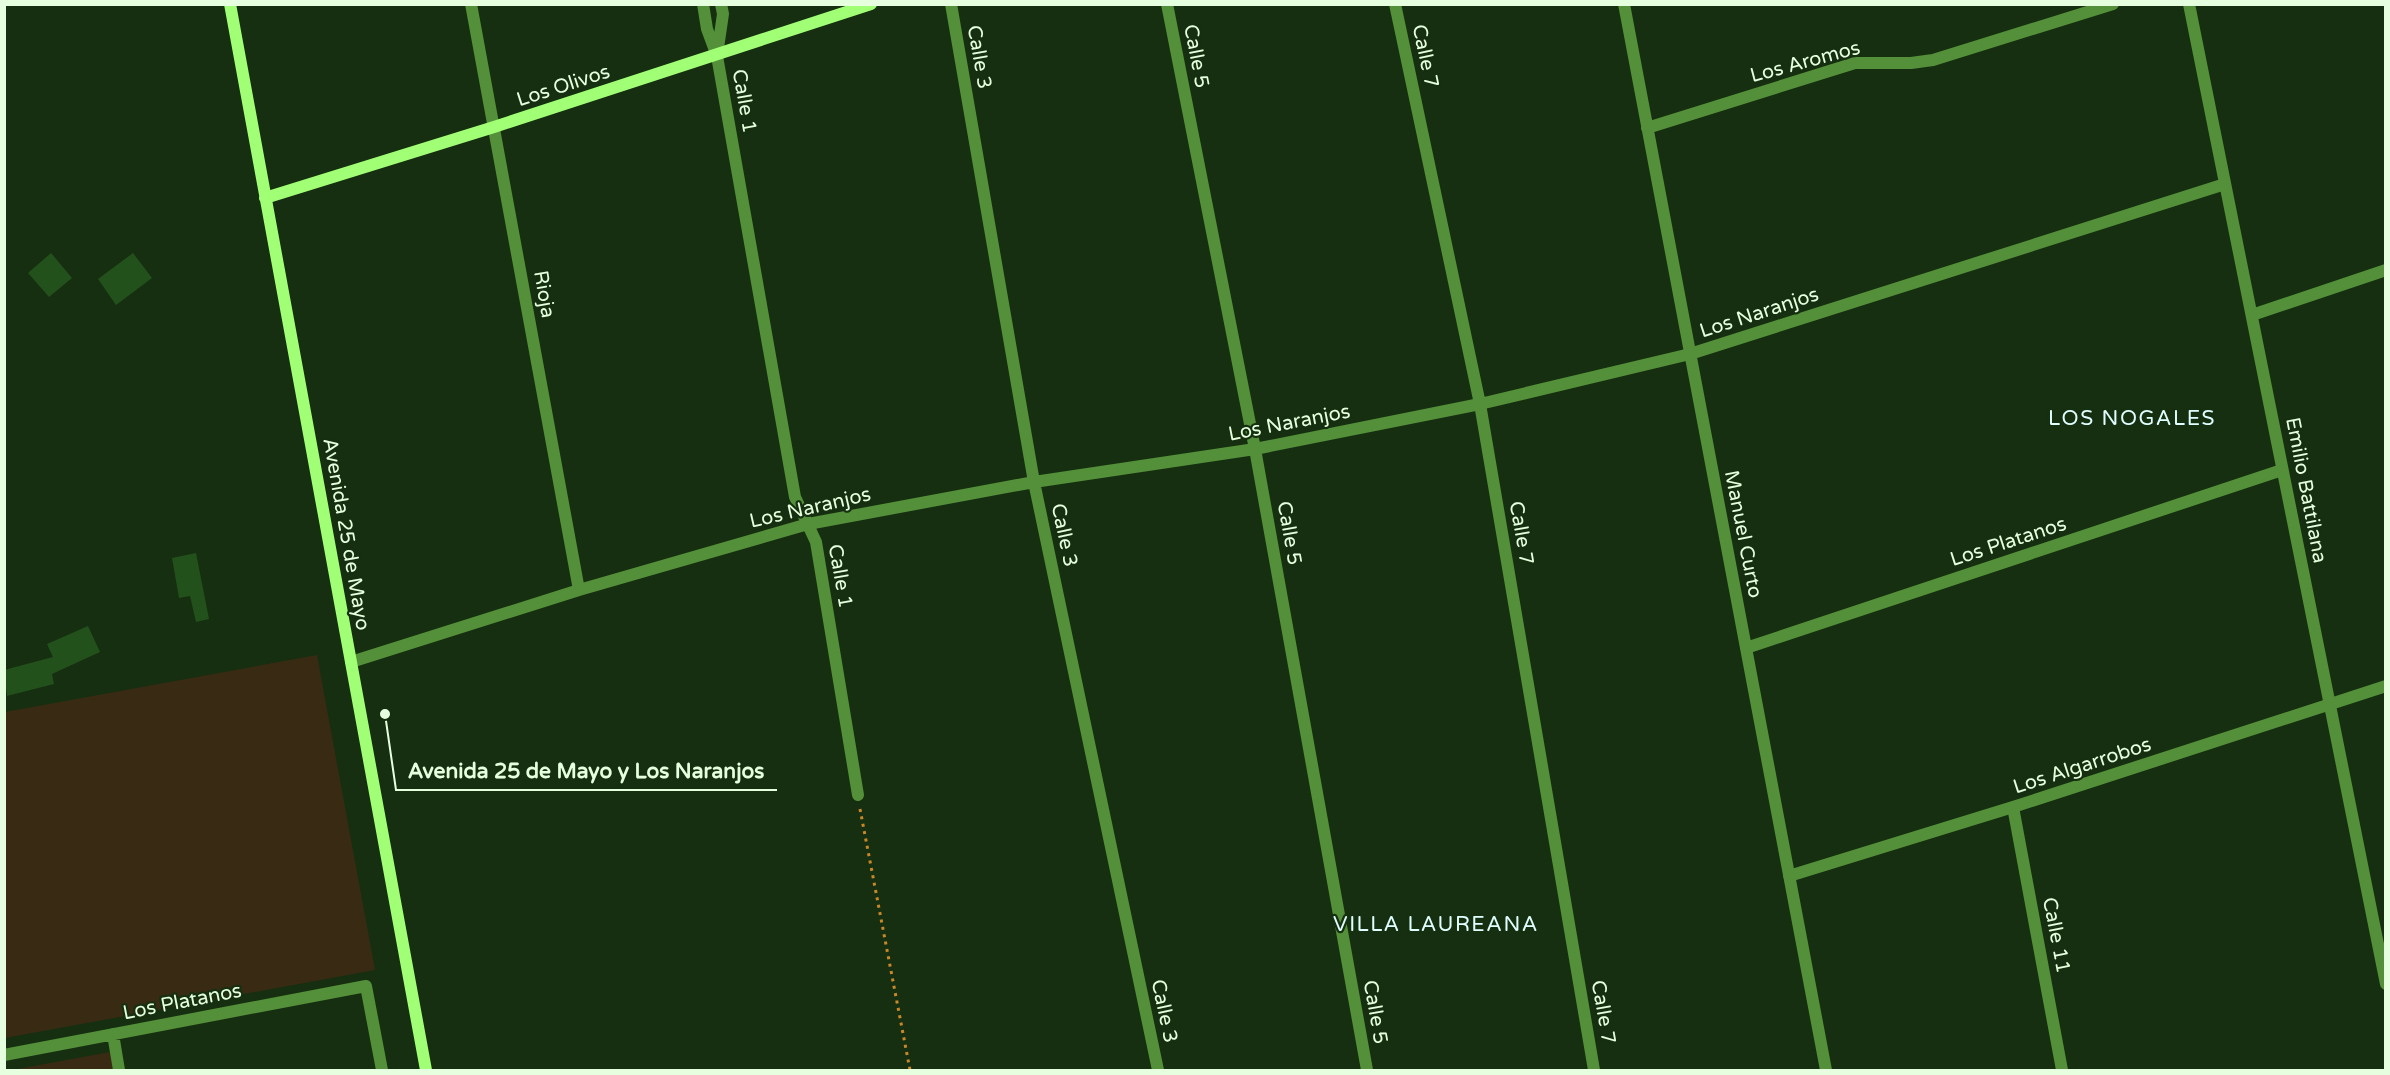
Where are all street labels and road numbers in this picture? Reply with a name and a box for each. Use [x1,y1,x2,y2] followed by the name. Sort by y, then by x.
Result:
[1178,22,1214,90] street label: Calle 5
[1407,22,1443,90] street label: Calle 7
[962,23,996,91] street label: Calle 3
[1748,36,1863,88] street label: Los Aromos
[514,60,613,112] street label: Los Olivos
[727,67,761,135] street label: Calle 1
[528,269,560,320] street label: Rioja
[1697,282,1822,343] street label: Los Naranjos
[1226,399,1352,447] street label: Los Naranjos
[2280,415,2332,565] street label: Emilio Battilana
[317,436,375,632] street label: Avenida 25 de Mayo
[1719,468,1767,600] street label: Manuel Curto
[747,482,873,534] street label: Los Naranjos
[1272,499,1306,567] street label: Calle 5
[1504,499,1538,567] street label: Calle 7
[1046,501,1082,569] street label: Calle 3
[1947,512,2069,572] street label: Los Platanos
[823,542,857,610] street label: Calle 1
[2010,732,2154,800] street label: Los Algarrobos
[2037,895,2075,975] street label: Calle 11
[1146,977,1182,1045] street label: Calle 3
[1358,978,1392,1046] street label: Calle 5
[1586,978,1620,1046] street label: Calle 7
[121,979,244,1025] street label: Los Platanos

